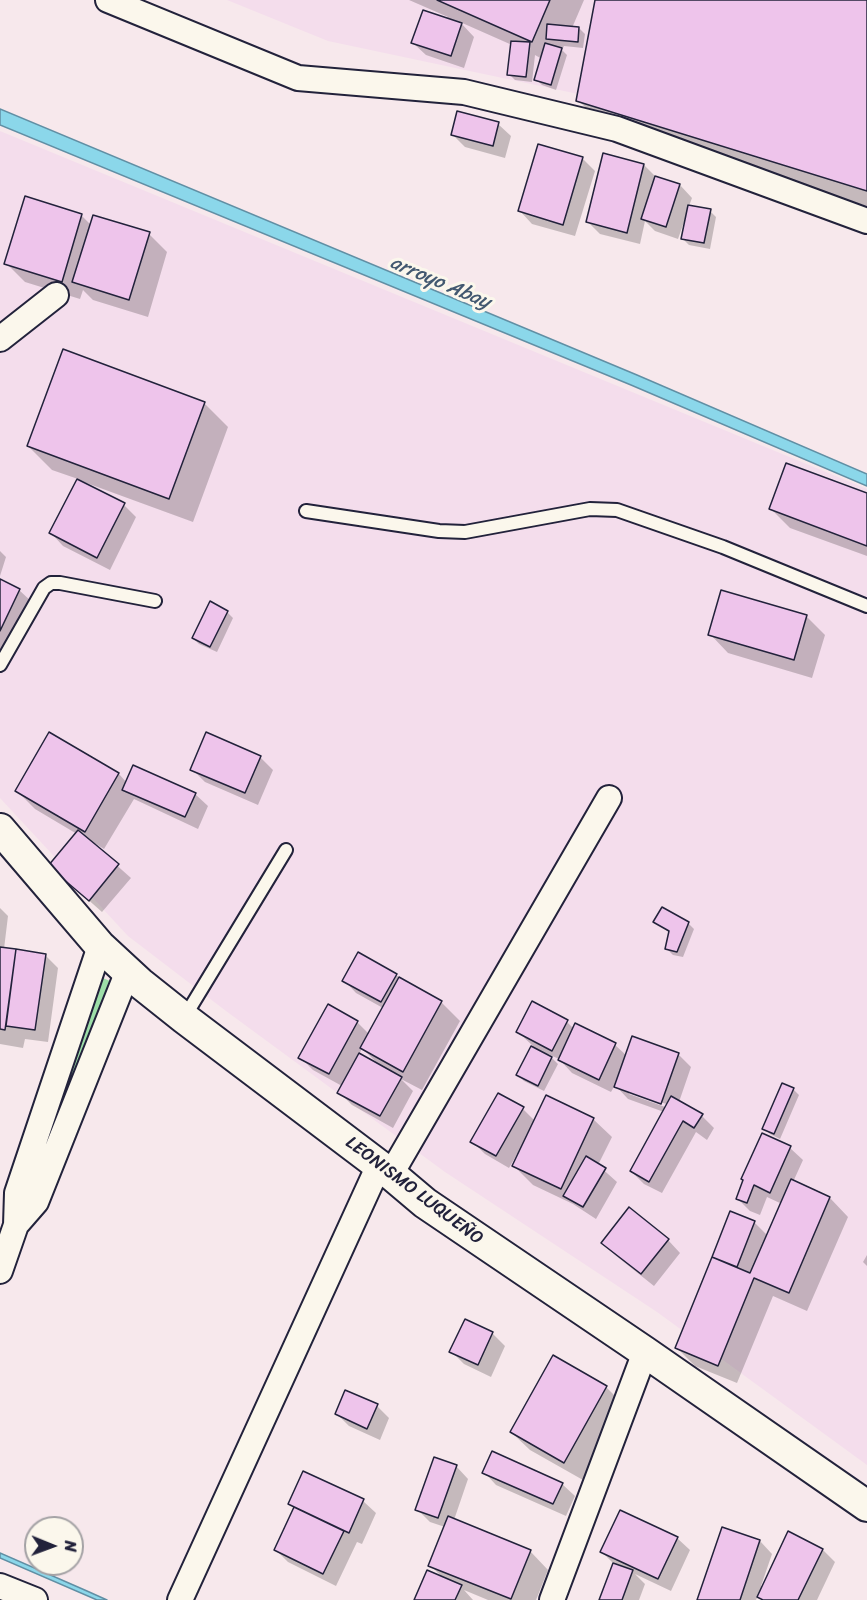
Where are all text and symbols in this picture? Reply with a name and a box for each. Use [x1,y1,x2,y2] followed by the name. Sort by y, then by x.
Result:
[386,251,494,315] water label: arroyo Abay
[341,1132,487,1250] street label: LEONISMO LUQUEÑO
[24,1516,84,1576] north arrow
[56,1540,85,1552] text: N

